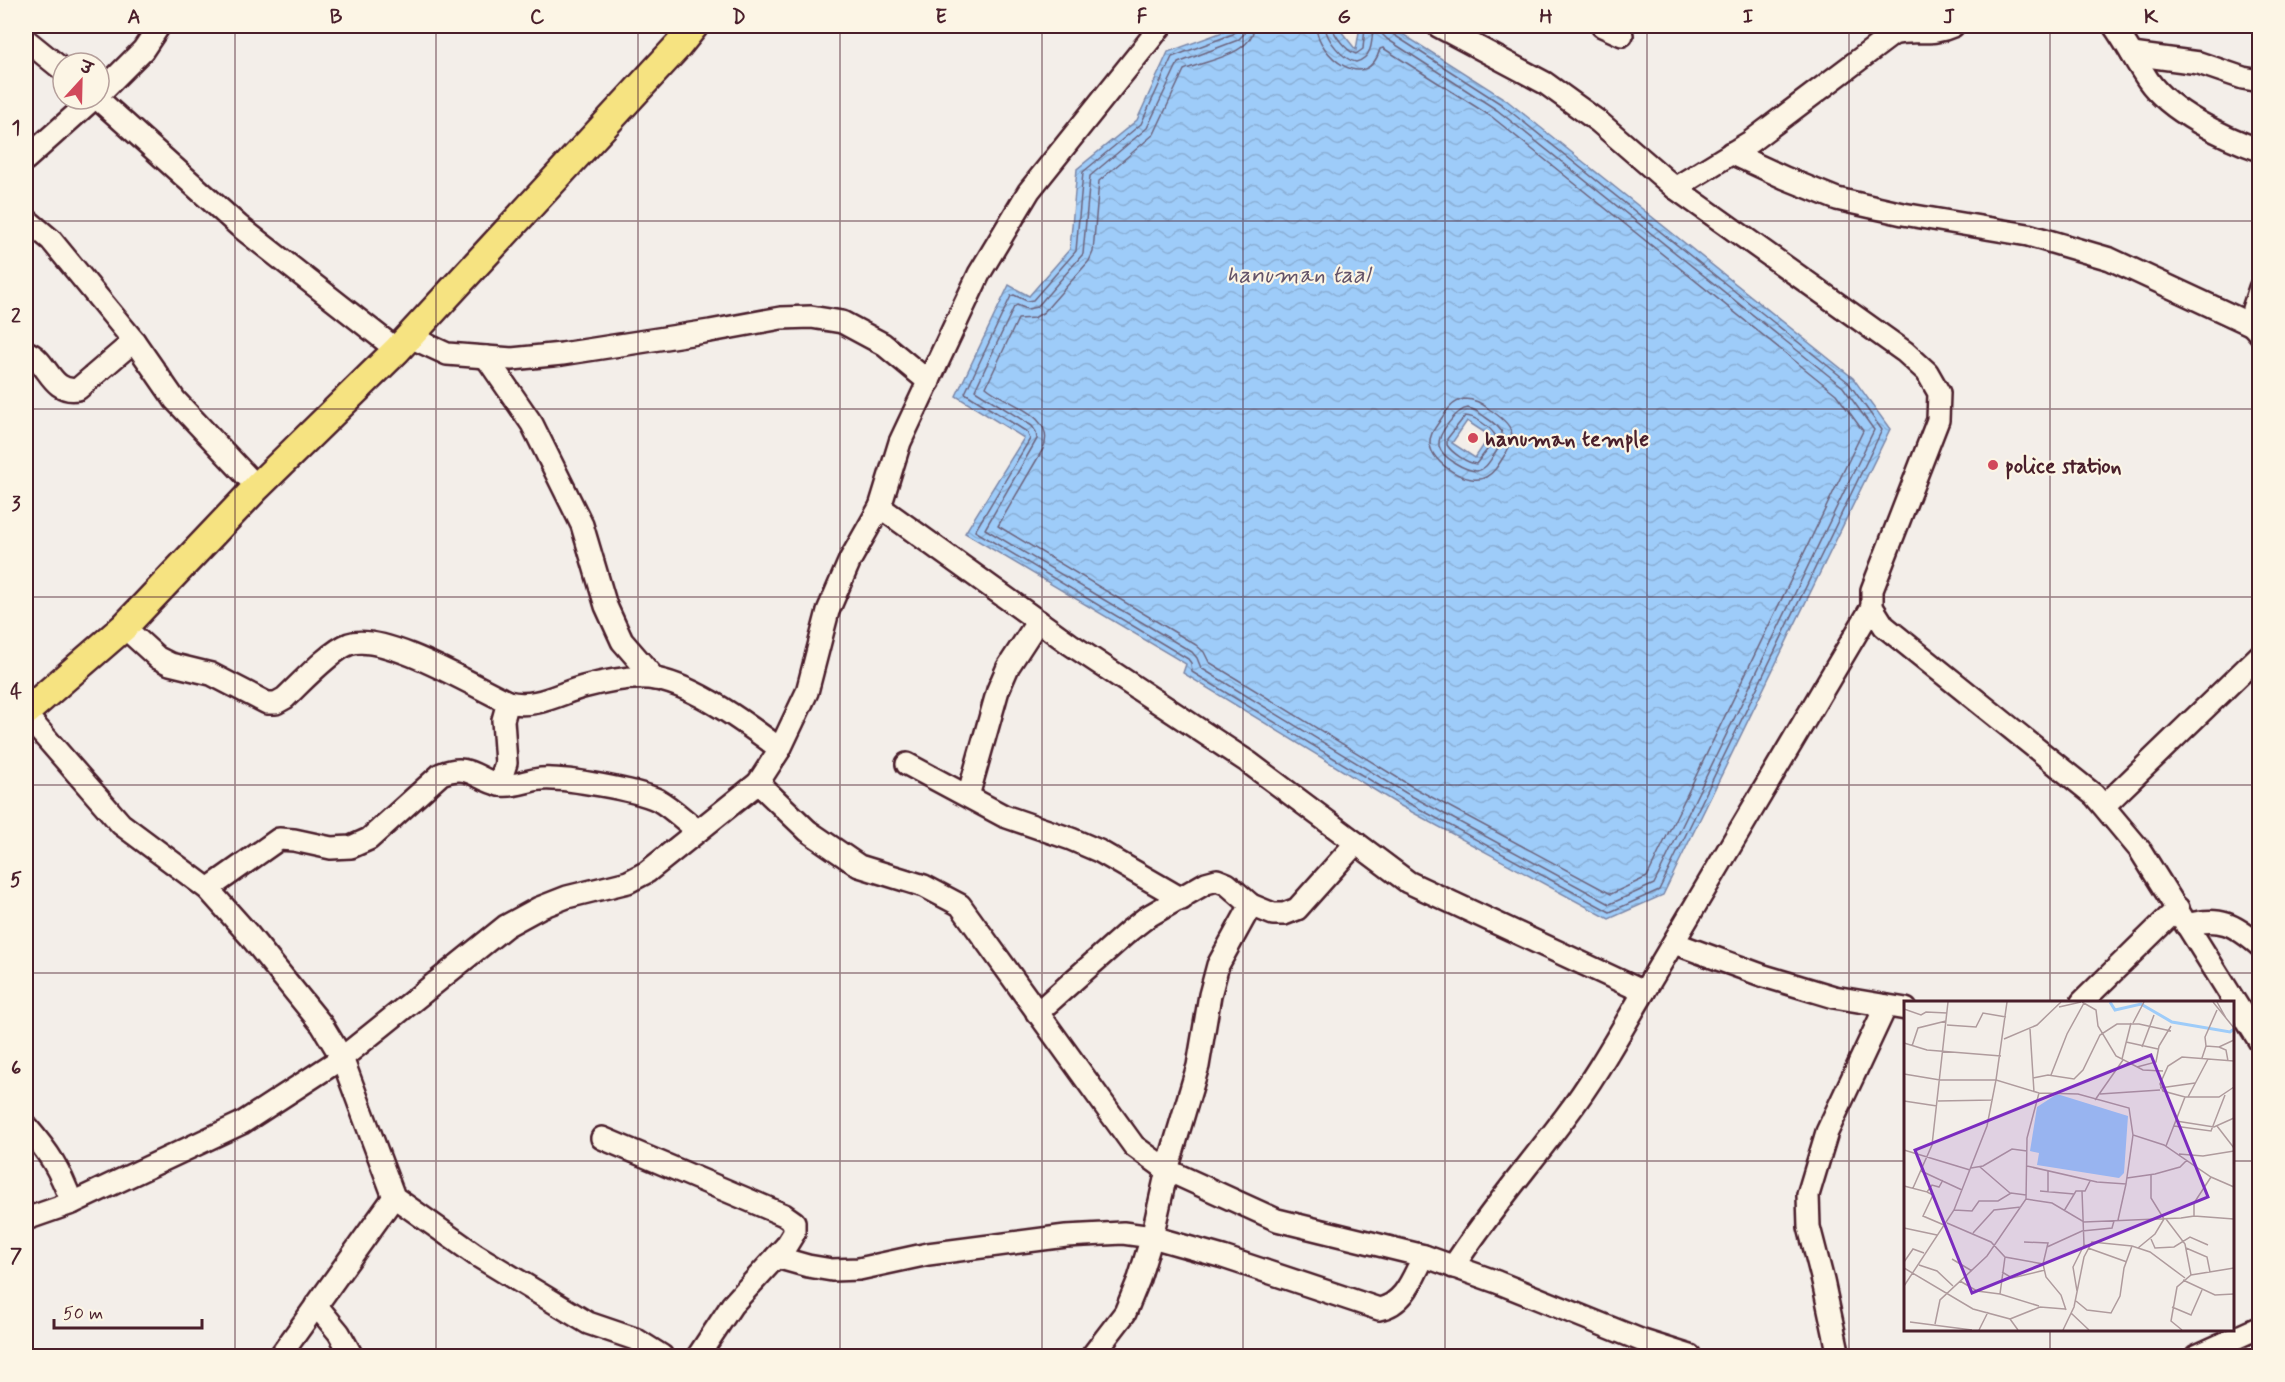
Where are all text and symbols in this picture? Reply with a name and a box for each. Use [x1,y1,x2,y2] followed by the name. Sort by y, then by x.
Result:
[127,4,141,31] text: A
[330,4,343,31] text: B
[530,4,545,31] text: C
[732,4,746,31] text: D
[935,4,947,31] text: E
[1137,4,1148,31] text: F
[1337,4,1351,31] text: G
[1539,4,1553,31] text: H
[1743,4,1753,31] text: I
[1943,4,1955,31] text: J
[2144,4,2159,31] text: K
[51,51,111,111] north arrow
[75,56,96,81] text: उ
[12,115,20,142] text: 1
[1226,260,1373,291] water label: hanuman taal
[11,303,21,330] text: 2
[1485,426,1649,454] place label: hanuman temple
[1466,431,1480,445] marker: hanuman temple
[2005,453,2122,481] place label: police station
[1986,458,2000,472] marker: police station
[11,491,21,518] text: 3
[10,679,22,706] text: 4
[10,867,22,894] text: 5
[1904,1001,2234,1331] inset map
[11,1055,21,1082] text: 6
[10,1243,22,1270] text: 7
[54,1292,202,1330] scale bar
[63,1302,103,1326] text: 50 m

